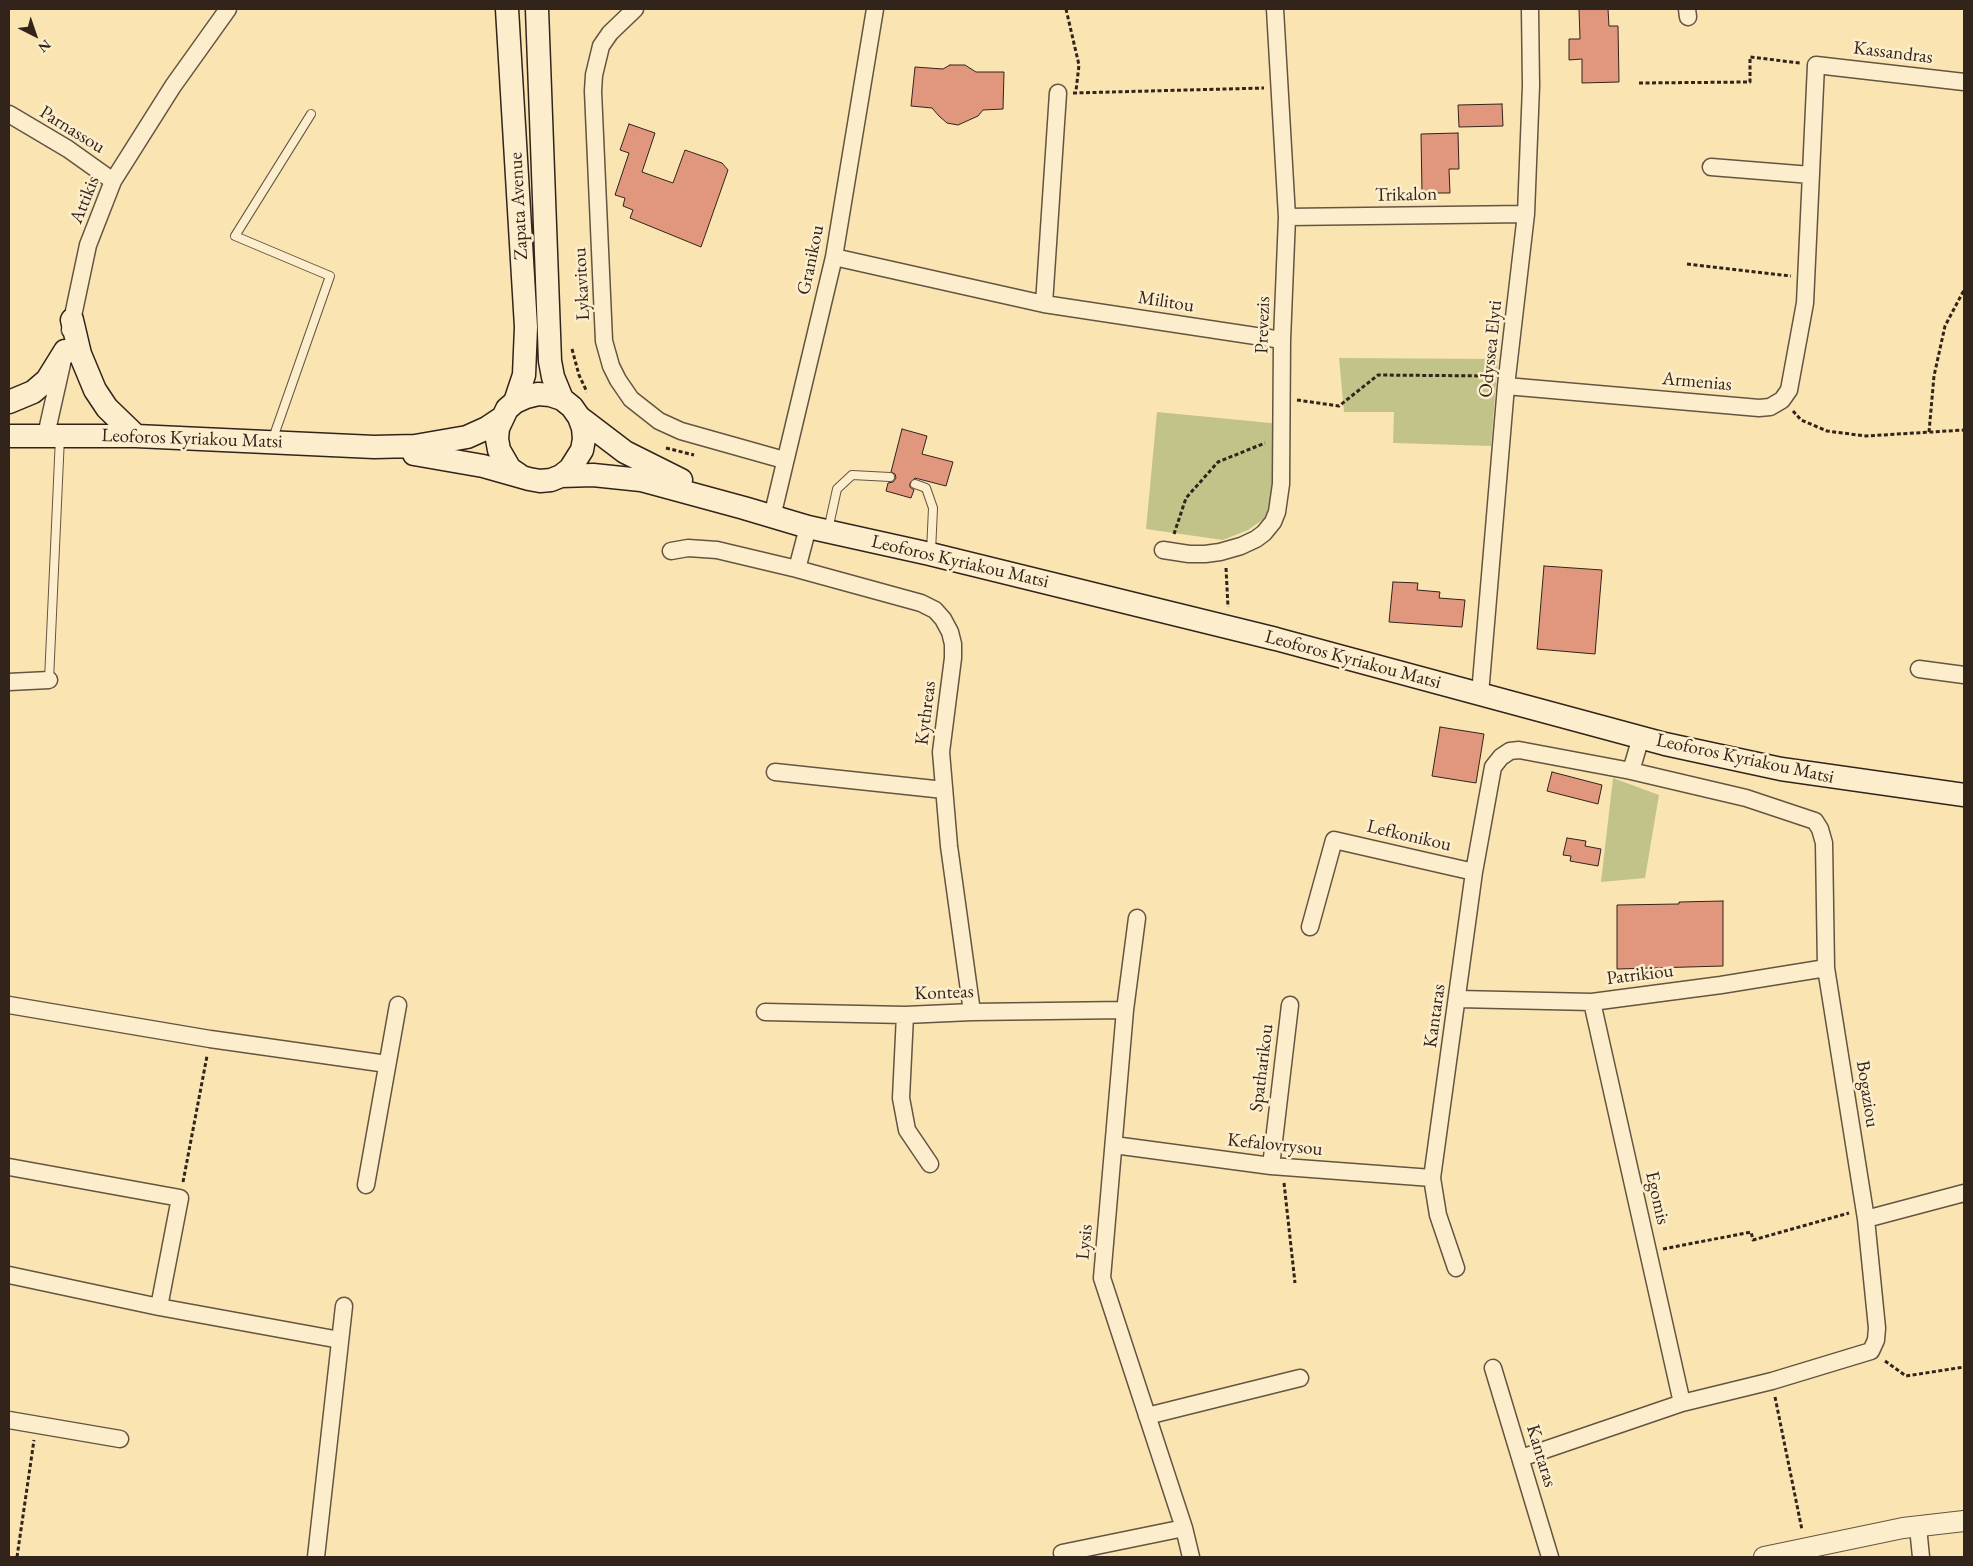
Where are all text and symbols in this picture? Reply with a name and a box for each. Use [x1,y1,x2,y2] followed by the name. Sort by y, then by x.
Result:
[10,10,60,60] north arrow
[35,36,55,57] text: N
[1852,37,1934,69] street label: Kassandras
[35,101,109,159] street label: Parnassou
[505,151,533,261] street label: Zapata Avenue
[65,173,105,227] street label: Attikis
[1375,183,1437,207] street label: Trikalon
[792,223,830,297] street label: Granikou
[569,247,595,321] street label: Lykavitou
[1136,286,1196,318] street label: Militou
[1251,296,1275,354] street label: Prevezis
[1475,299,1507,399] street label: Odyssea Elyti
[1661,368,1733,396] street label: Armenias
[101,424,283,454] street label: Leoforos Kyriakou Matsi
[869,530,1051,594] street label: Leoforos Kyriakou Matsi
[1262,626,1444,694] street label: Leoforos Kyriakou Matsi
[911,680,941,746] street label: Kythreas
[1654,729,1836,789] street label: Leoforos Kyriakou Matsi
[1365,815,1453,857] street label: Lefkonikou
[1605,960,1675,990] street label: Patrikiou
[914,981,974,1005] street label: Konteas
[1419,983,1451,1049] street label: Kantaras
[1245,1023,1279,1113] street label: Spatharikou
[1850,1059,1884,1129] street label: Bogaziou
[1226,1129,1324,1161] street label: Kefalovrysou
[1640,1169,1674,1227] street label: Egomis
[1072,1223,1098,1261] street label: Lysis
[1521,1422,1561,1490] street label: Kantaras

